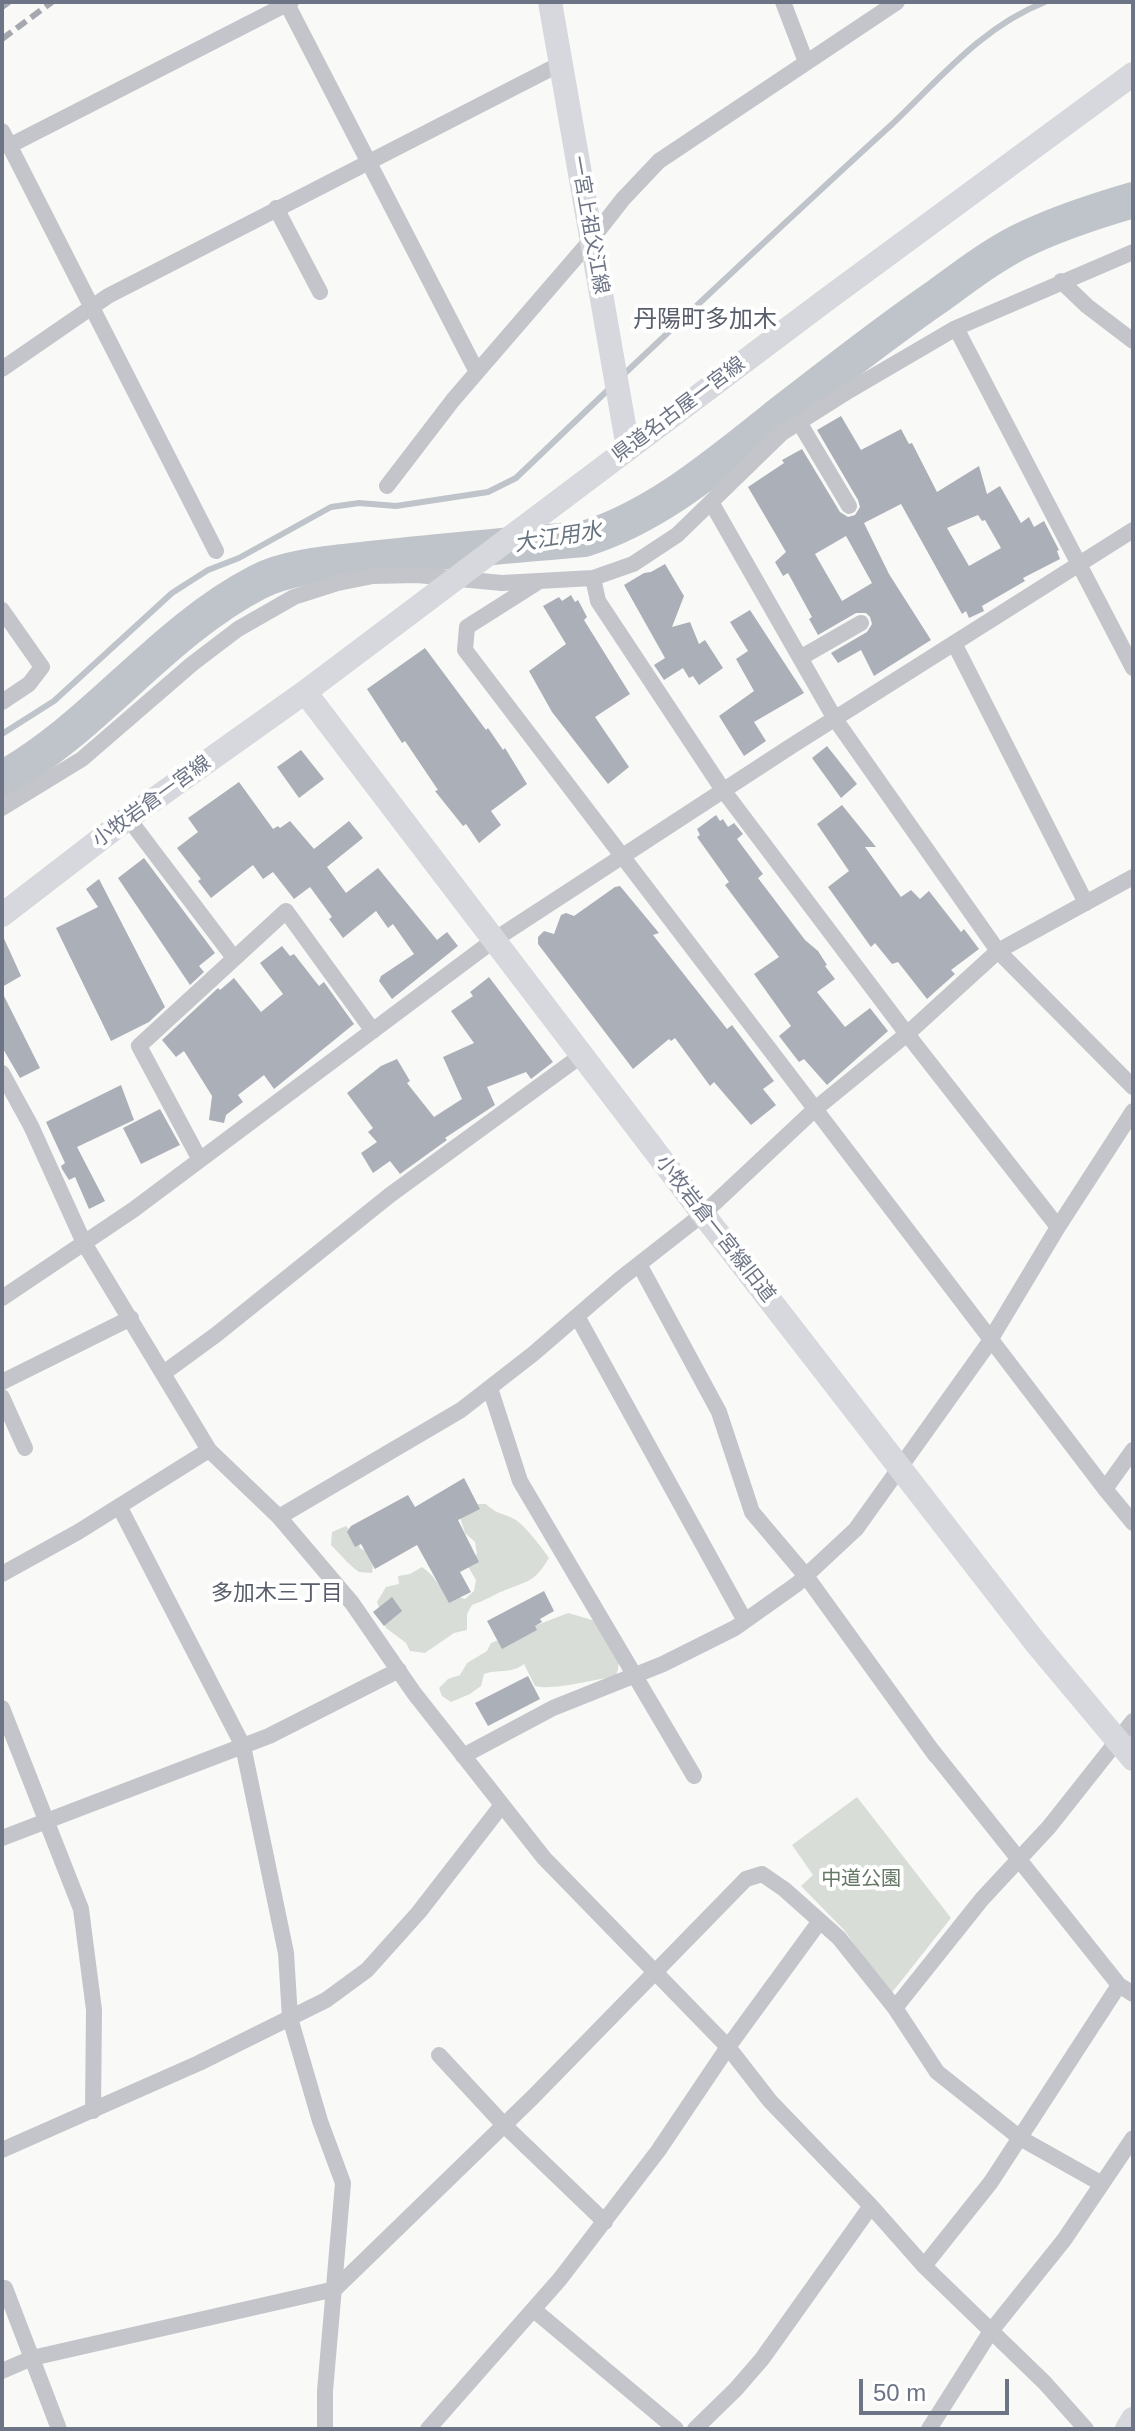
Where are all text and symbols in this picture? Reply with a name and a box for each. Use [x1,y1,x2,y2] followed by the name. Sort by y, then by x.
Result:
[565,154,613,296] street label: 一宮上祖父江線
[633,306,777,334] district label: 丹陽町多加木
[608,352,750,468] street label: 県道名古屋一宮線
[512,518,604,558] water label: 大江用水
[88,751,216,853] street label: 小牧岩倉一宮線
[650,1151,780,1307] street label: 小牧岩倉一宮線旧道
[211,1581,343,1607] district label: 多加木三丁目
[821,1867,901,1891] park label: 中道公園
[863,2363,1013,2413] scale bar
[873,2379,926,2406] text: 50 m

